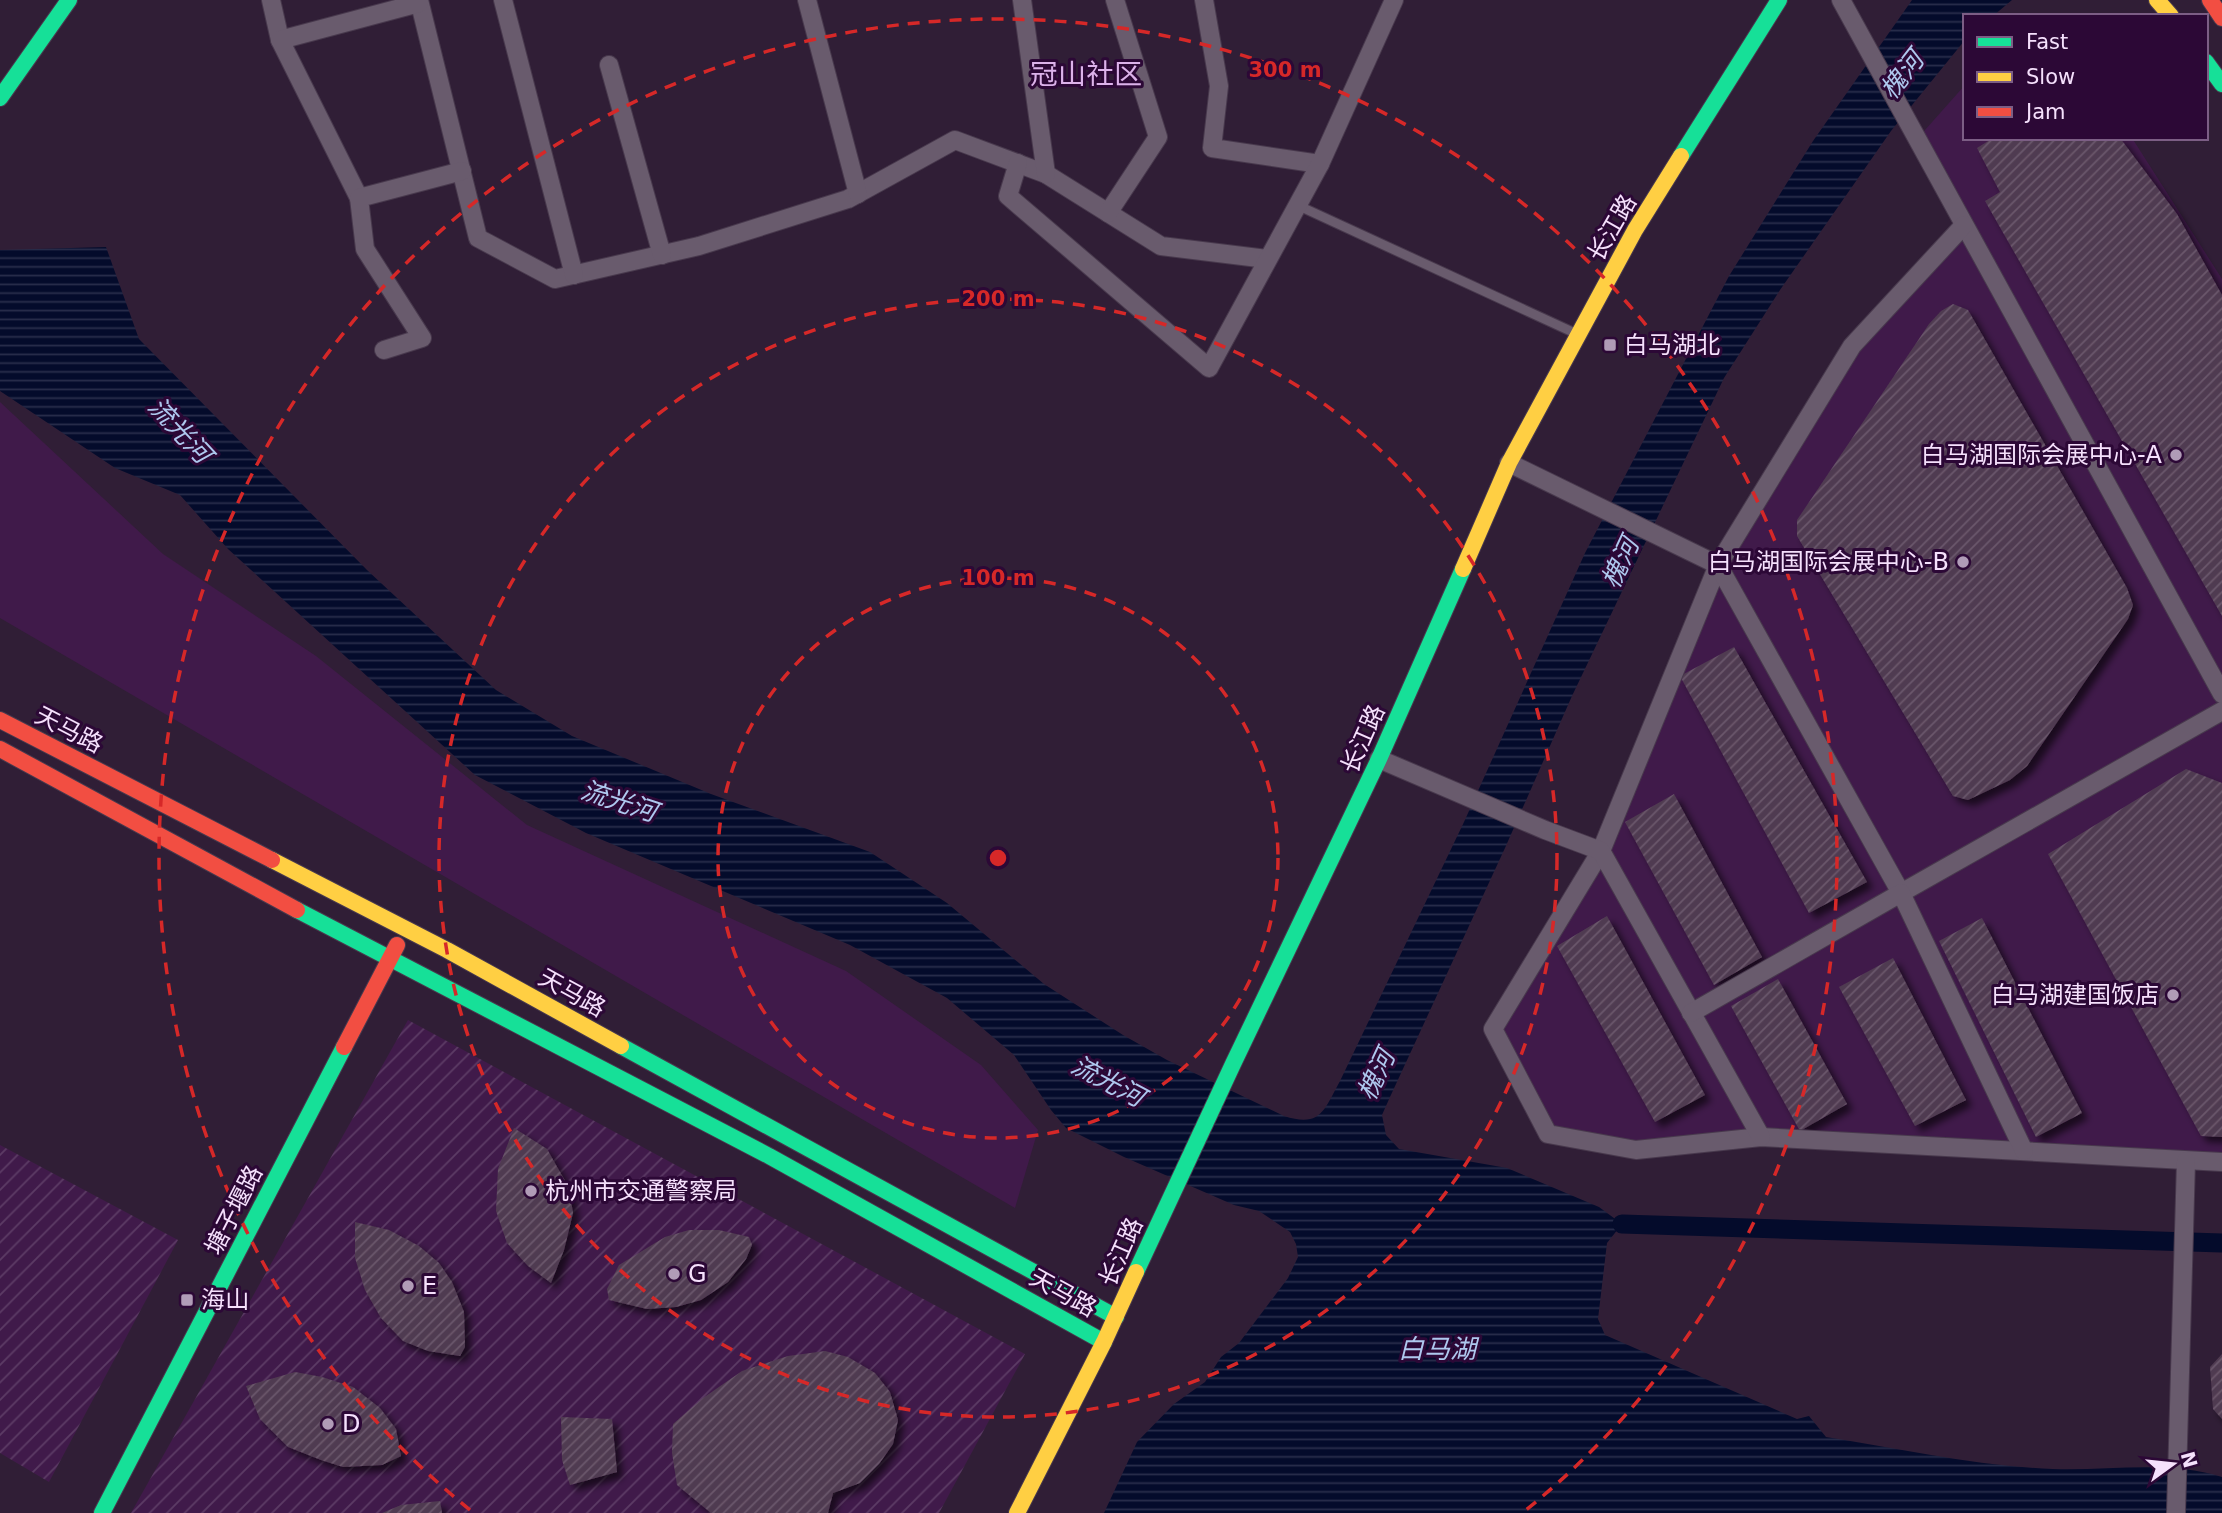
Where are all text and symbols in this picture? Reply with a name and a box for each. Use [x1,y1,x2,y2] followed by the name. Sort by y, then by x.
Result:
[1963,14,2208,140] legend
[2026,30,2068,54] text: Fast
[1874,41,1933,105] water label: 槐河
[1030,58,1142,91] district label: 冠山社区
[1248,58,1322,82] text: 300 m
[2026,65,2075,89] text: Slow
[2024,100,2066,124] text: Jam
[1582,190,1642,266] street label: 长江路
[961,287,1035,311] text: 200 m
[1624,331,1720,359] place label: 白马湖北
[1602,337,1618,353] marker: 白马湖北
[142,391,221,472] water label: 流光河
[1921,441,2163,469] place label: 白马湖国际会展中心-A
[2168,447,2184,463] marker: 白马湖国际会展中心-A
[1595,529,1647,593] water label: 槐河
[1708,548,1949,576] place label: 白马湖国际会展中心-B
[1955,554,1971,570] marker: 白马湖国际会展中心-B
[961,566,1035,590] text: 100 m
[1336,700,1390,778] street label: 长江路
[31,701,107,759] street label: 天马路
[577,775,665,829] water label: 流光河
[986,846,1010,870] centre of rings
[534,963,610,1023] street label: 天马路
[1991,981,2159,1009] place label: 白马湖建国饭店
[2165,987,2181,1003] marker: 白马湖建国饭店
[1351,1041,1403,1105] water label: 槐河
[1067,1049,1154,1115] water label: 流光河
[200,1161,268,1259] street label: 塘子堰路
[545,1177,737,1205] place label: 杭州市交通警察局
[523,1183,539,1199] marker: 杭州市交通警察局
[1094,1213,1148,1291] street label: 长江路
[688,1260,707,1288] place label: G
[1025,1263,1101,1323] street label: 天马路
[666,1266,682,1282] marker: G
[422,1272,437,1300] place label: E
[400,1278,416,1294] marker: E
[201,1286,249,1314] place label: 海山
[179,1292,195,1308] marker: 海山
[1398,1334,1480,1364] water label: 白马湖
[342,1410,360,1438] place label: D
[320,1416,336,1432] marker: D
[2138,1429,2208,1499] north arrow
[2177,1449,2202,1470] text: N

